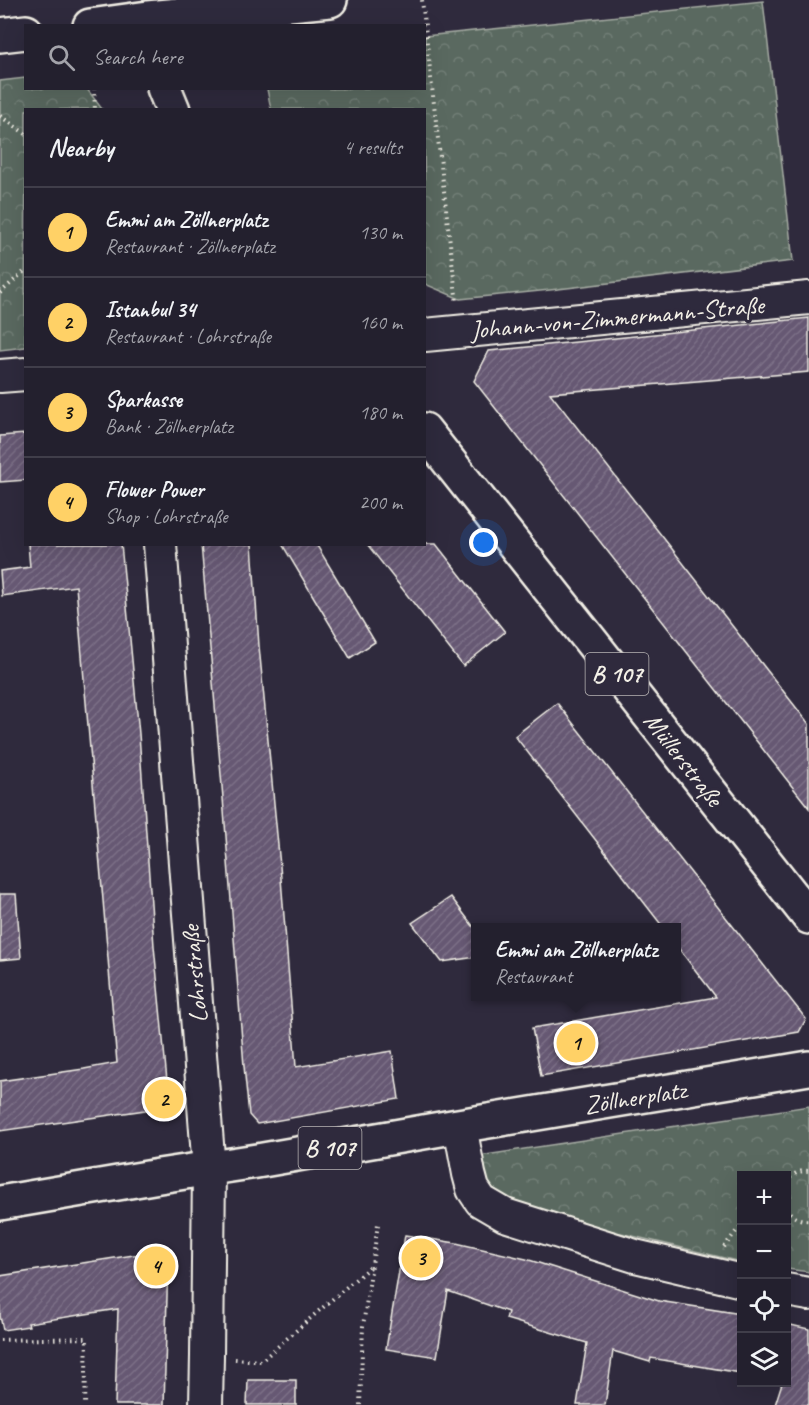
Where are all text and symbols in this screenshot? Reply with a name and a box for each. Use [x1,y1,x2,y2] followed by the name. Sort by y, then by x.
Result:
[24,24,426,90] search box
[45,41,78,74] icon: search
[93,43,183,71] text: Search here
[48,131,113,164] text: Nearby
[343,135,402,160] text: 4 results
[105,206,267,234] text: Emmi am Zöllnerplatz
[63,220,72,245] text: 1
[359,220,402,245] text: 130 m
[105,234,275,259] text: Restaurant · Zöllnerplatz
[467,288,768,347] street label: Johann-von-Zimmermann-Straße
[105,296,196,324] text: Istanbul 34
[63,310,72,335] text: 2
[359,310,402,335] text: 160 m
[105,324,271,349] text: Restaurant · Lohrstraße
[105,386,182,414] text: Sparkasse
[63,400,72,425] text: 3
[359,400,402,425] text: 180 m
[105,414,233,439] text: Bank · Zöllnerplatz
[105,476,204,504] text: Flower Power
[63,490,72,515] text: 4
[359,490,402,515] text: 200 m
[105,504,228,529] text: Shop · Lohrstraße
[469,528,498,557] your location
[586,653,648,695] road number: B 107
[636,705,732,815] street label: Müllerstraße
[174,921,215,1024] street label: Lohrstraße
[471,923,681,1001] popup
[495,936,657,964] text: Emmi am Zöllnerplatz
[495,964,572,989] text: Restaurant
[556,1020,596,1066] pin: 1
[582,1073,691,1122] street label: Zöllnerplatz
[144,1076,184,1122] pin: 2
[298,1127,362,1169] road number: B 107
[737,1171,791,1387] map controls
[737,1171,791,1225] button: +
[737,1225,791,1279] button: −
[402,1236,440,1280] pin: 3
[136,1244,176,1288] pin: 4
[737,1279,791,1333] button: locate
[737,1333,791,1387] button: layers

